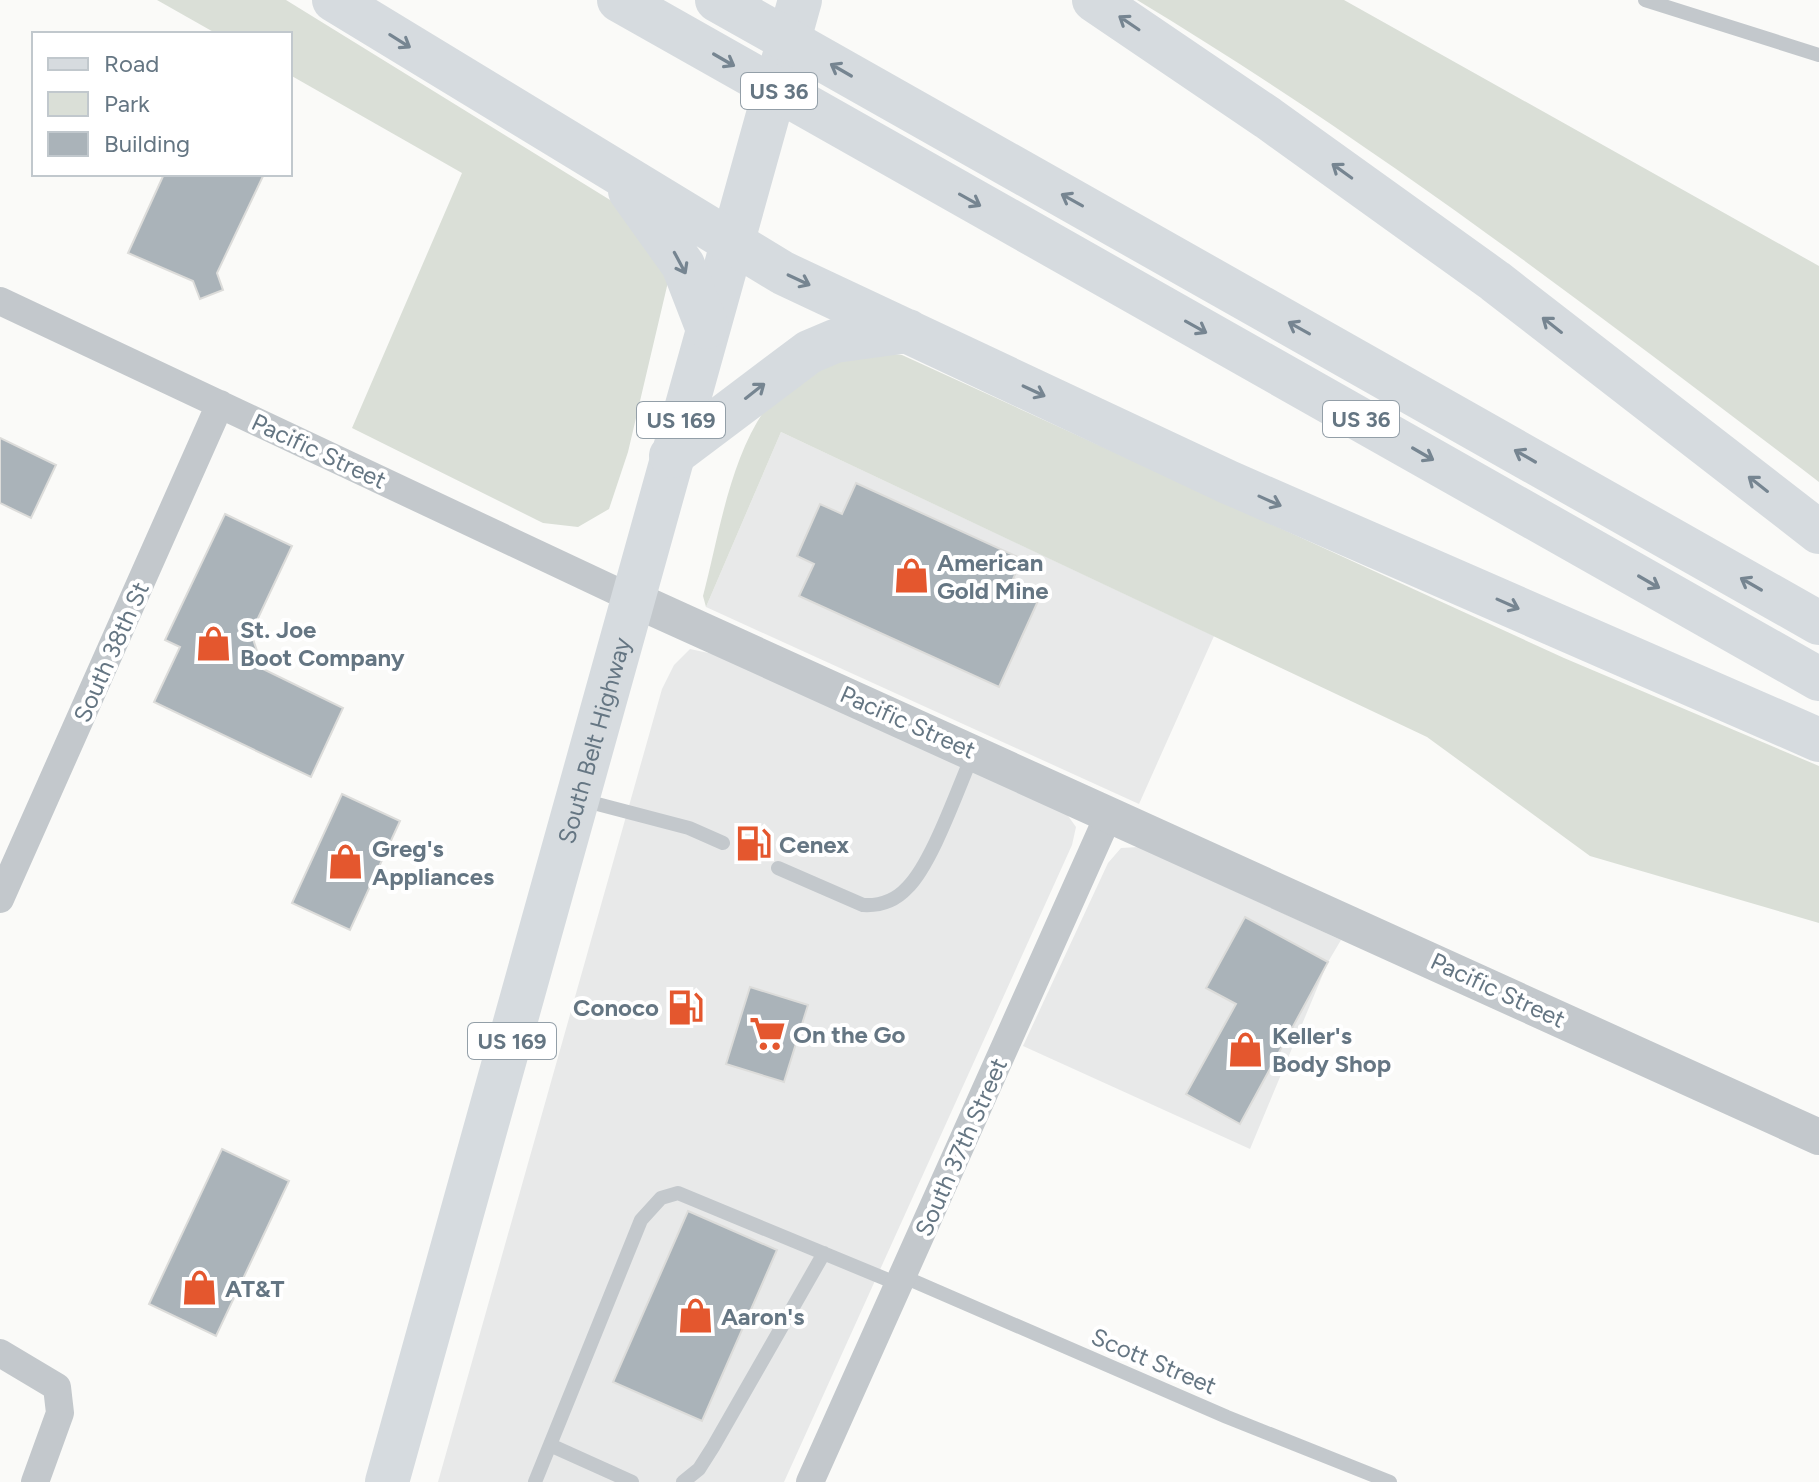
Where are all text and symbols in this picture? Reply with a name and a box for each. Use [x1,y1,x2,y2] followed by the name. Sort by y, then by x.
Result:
[1118,15,1140,31] one-way arrow
[32,32,292,176] legend
[388,33,411,49] one-way arrow
[104,49,159,78] text: Road
[712,53,736,68] one-way arrow
[830,62,853,78] one-way arrow
[741,73,817,109] road number: US 36
[104,89,150,118] text: Park
[104,129,190,158] text: Building
[1332,163,1354,179] one-way arrow
[1061,192,1084,208] one-way arrow
[957,193,981,208] one-way arrow
[672,250,688,274] one-way arrow
[786,273,810,288] one-way arrow
[1542,316,1563,333] one-way arrow
[1288,319,1311,335] one-way arrow
[1184,320,1208,335] one-way arrow
[744,382,765,399] one-way arrow
[1022,384,1046,399] one-way arrow
[1323,401,1399,437] road number: US 36
[637,402,725,438] road number: US 169
[247,407,391,495] street label: Pacific Street
[1411,446,1434,462] one-way arrow
[1514,448,1537,464] one-way arrow
[1748,475,1769,493] one-way arrow
[1257,494,1281,509] one-way arrow
[937,548,1048,605] place label: American Gold Mine
[892,557,930,595] shop icon: American Gold Mine
[1637,575,1660,591] one-way arrow
[1740,576,1763,592] one-way arrow
[67,577,155,727] street label: South 38th St
[1495,598,1520,613] one-way arrow
[240,615,405,672] place label: St. Joe Boot Company
[195,624,233,662] shop icon: St. Joe Boot Company
[551,634,636,847] street label: South Belt Highway
[836,679,980,765] street label: Pacific Street
[734,825,772,863] fuel station icon: Cenex
[779,830,849,859] place label: Cenex
[372,834,494,891] place label: Greg's Appliances
[327,843,365,881] shop icon: Greg's Appliances
[1426,946,1570,1034] street label: Pacific Street
[666,988,704,1026] fuel station icon: Conoco
[573,993,659,1022] place label: Conoco
[748,1015,786,1053] supermarket icon: On the Go
[793,1020,905,1049] place label: On the Go
[1272,1021,1391,1078] place label: Keller's Body Shop
[468,1023,556,1059] road number: US 169
[1227,1030,1265,1068] shop icon: Keller's Body Shop
[909,1053,1013,1241] street label: South 37th Street
[180,1269,218,1307] shop icon: AT&T
[225,1274,285,1303] place label: AT&T
[676,1297,714,1335] shop icon: Aaron's
[721,1302,804,1331] place label: Aaron's
[1087,1322,1221,1400] street label: Scott Street

